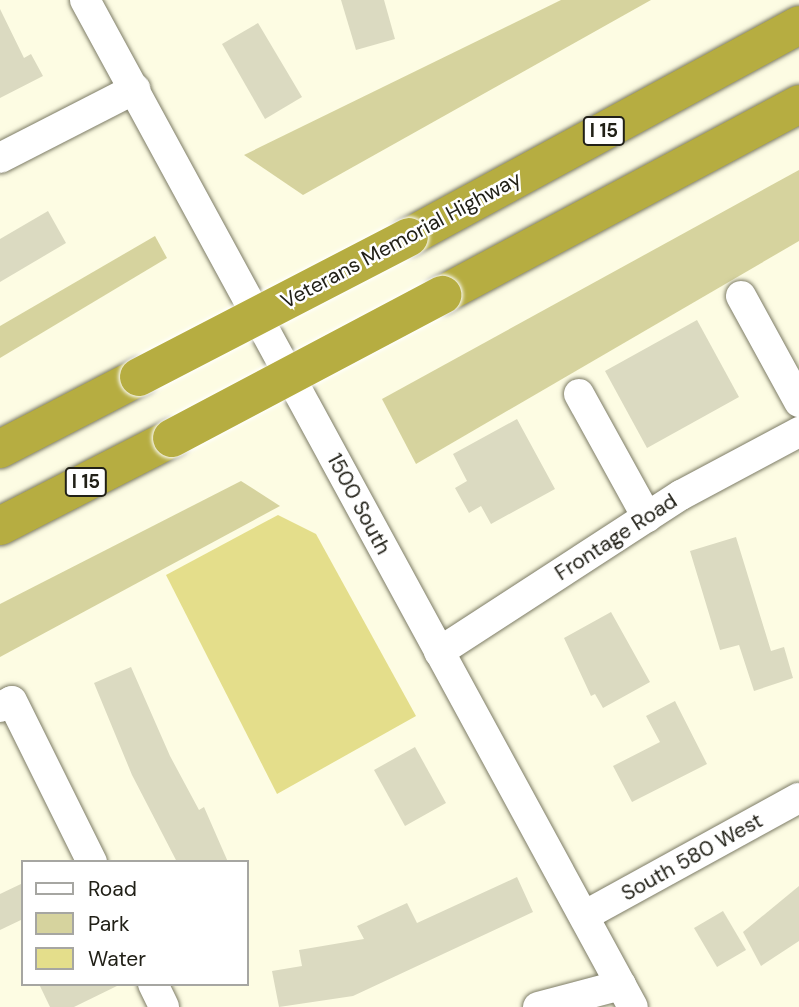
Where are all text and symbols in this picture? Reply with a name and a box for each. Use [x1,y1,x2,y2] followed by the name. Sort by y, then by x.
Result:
[581,116,627,146] road number: I 15
[277,166,525,314] street label: Veterans Memorial Highway
[322,449,396,559] street label: 1500 South
[63,467,109,498] road number: I 15
[550,488,682,586] street label: Frontage Road
[617,808,767,906] street label: South 580 West
[21,860,248,986] legend
[88,875,137,903] text: Road
[88,910,129,938] text: Park
[88,945,146,973] text: Water

